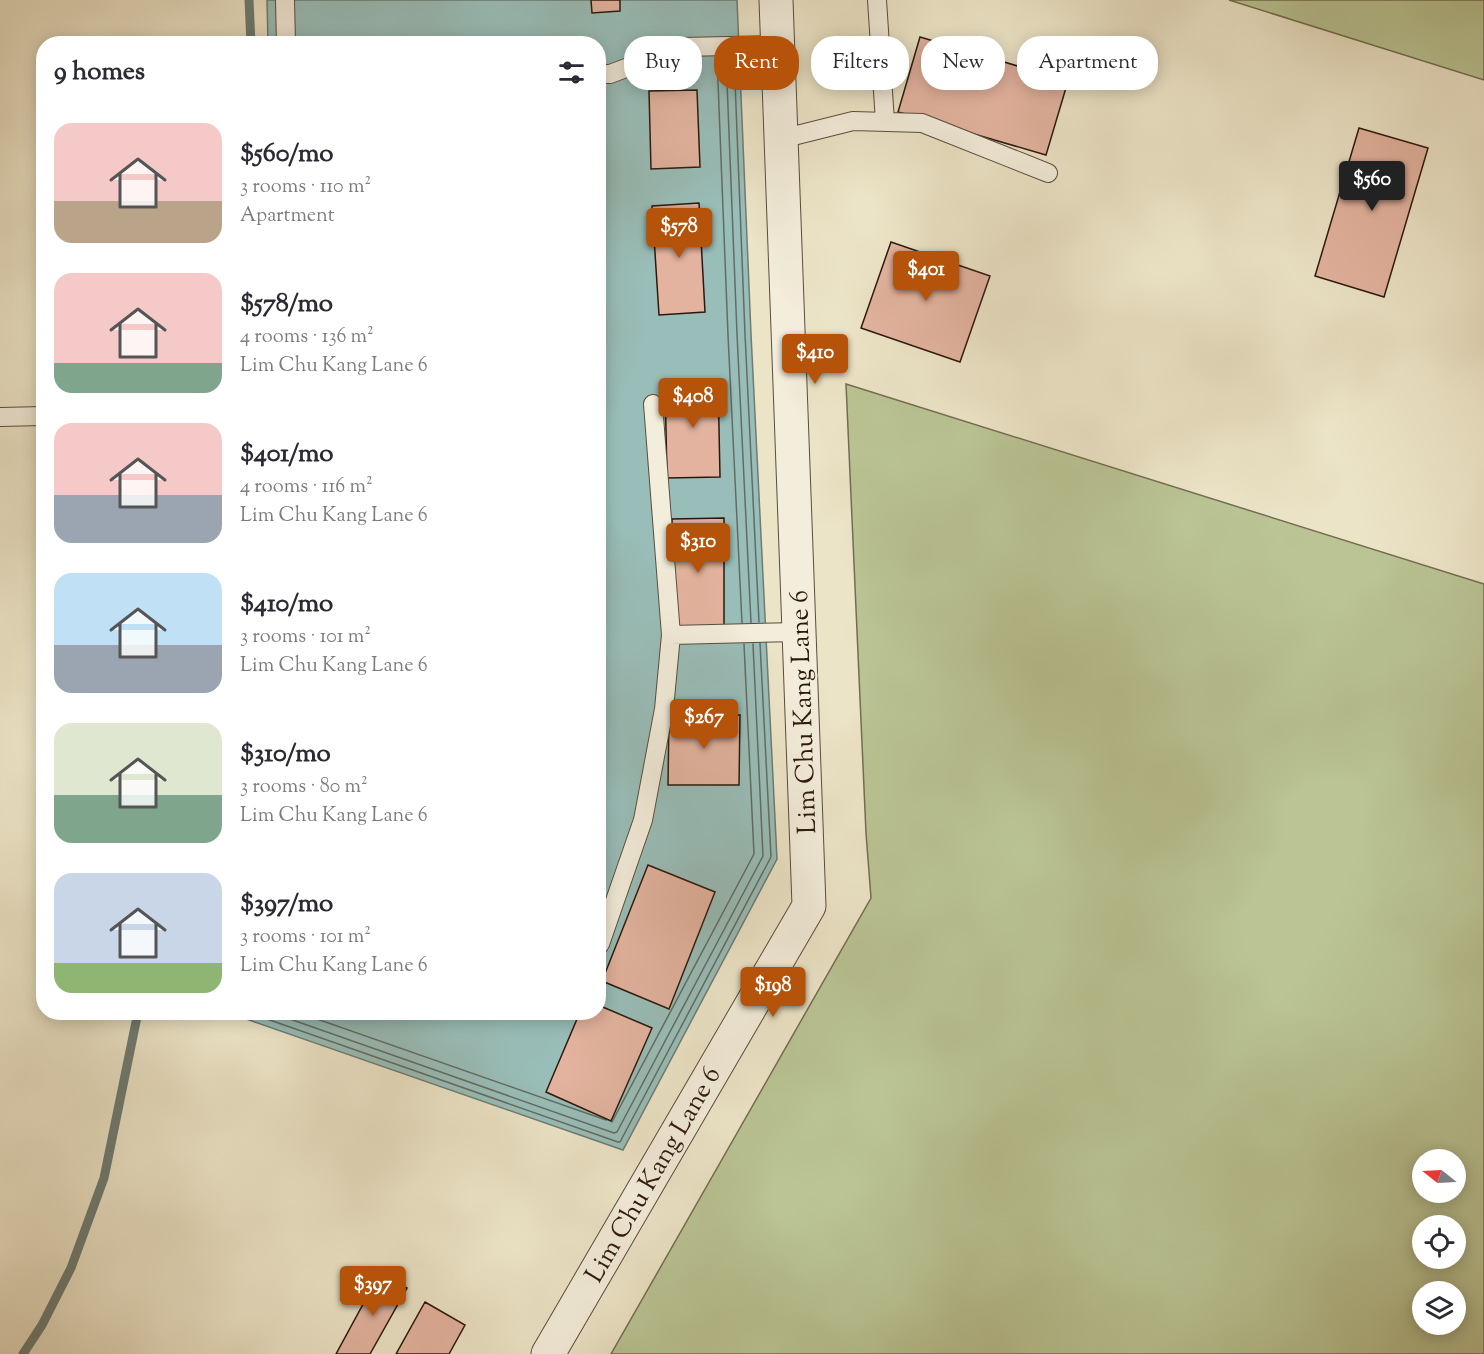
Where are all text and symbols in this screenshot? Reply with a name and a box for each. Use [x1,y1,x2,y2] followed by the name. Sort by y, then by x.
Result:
[624,36,702,90] chip: Buy
[714,36,799,90] chip: Rent
[811,36,909,90] chip: Filters
[921,36,1005,90] chip: New
[1017,36,1158,90] chip: Apartment
[54,54,145,91] text: 9 homes
[555,56,588,89] icon: filters
[240,136,333,173] text: $560/mo
[102,147,174,219] icon: home
[1336,161,1408,212] pin: $560
[1353,166,1391,195] text: $560
[240,173,371,202] text: 3 rooms · 110 m²
[240,202,335,231] text: Apartment
[643,208,715,259] pin: $578
[660,213,698,242] text: $578
[890,251,962,302] pin: $401
[907,256,945,285] text: $401
[240,286,333,323] text: $578/mo
[102,297,174,369] icon: home
[240,323,374,352] text: 4 rooms · 136 m²
[779,334,851,385] pin: $410
[796,339,834,368] text: $410
[240,352,428,381] text: Lim Chu Kang Lane 6
[657,378,729,429] pin: $408
[672,383,714,412] text: $408
[240,436,334,473] text: $401/mo
[102,447,174,519] icon: home
[240,473,373,502] text: 4 rooms · 116 m²
[240,502,428,531] text: Lim Chu Kang Lane 6
[662,523,734,574] pin: $310
[680,528,716,557] text: $310
[240,586,333,623] text: $410/mo
[782,589,827,835] street label: Lim Chu Kang Lane 6
[102,597,174,669] icon: home
[240,623,371,652] text: 3 rooms · 101 m²
[240,652,428,681] text: Lim Chu Kang Lane 6
[668,699,740,750] pin: $267
[684,704,724,733] text: $267
[240,736,331,773] text: $310/mo
[102,747,174,819] icon: home
[240,773,368,802] text: 3 rooms · 80 m²
[240,802,428,831] text: Lim Chu Kang Lane 6
[240,886,333,923] text: $397/mo
[102,897,174,969] icon: home
[240,923,371,952] text: 3 rooms · 101 m²
[240,952,428,981] text: Lim Chu Kang Lane 6
[737,967,809,1018] pin: $198
[755,972,791,1001] text: $198
[577,1060,731,1290] street label: Lim Chu Kang Lane 6
[1412,1149,1466,1203] north arrow
[1412,1149,1466,1335] map controls
[1412,1215,1466,1269] button: locate
[337,1266,409,1317] pin: $397
[354,1271,392,1300] text: $397
[1412,1281,1466,1335] button: layers

